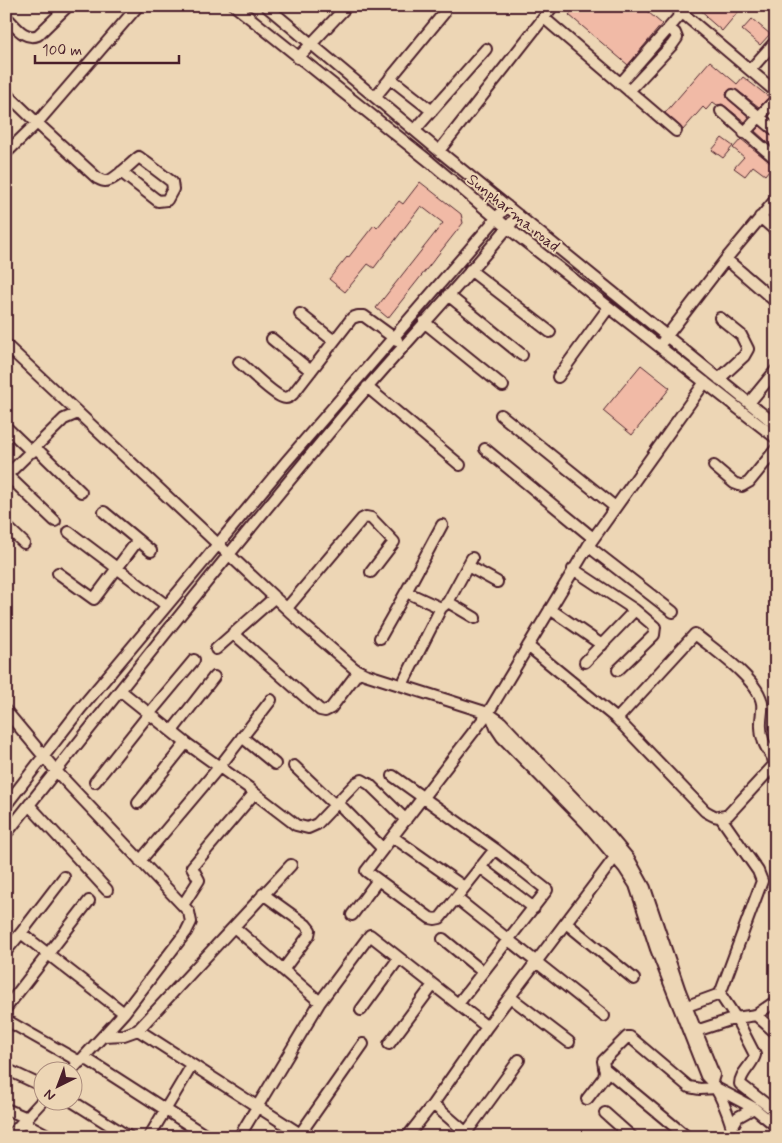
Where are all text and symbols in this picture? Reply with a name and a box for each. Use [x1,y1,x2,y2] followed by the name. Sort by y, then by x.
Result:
[35,32,179,64] scale bar
[42,41,82,61] text: 100 m
[462,169,564,257] street label: Sunpharma road
[32,1060,82,1110] north arrow
[40,1085,59,1105] text: N

